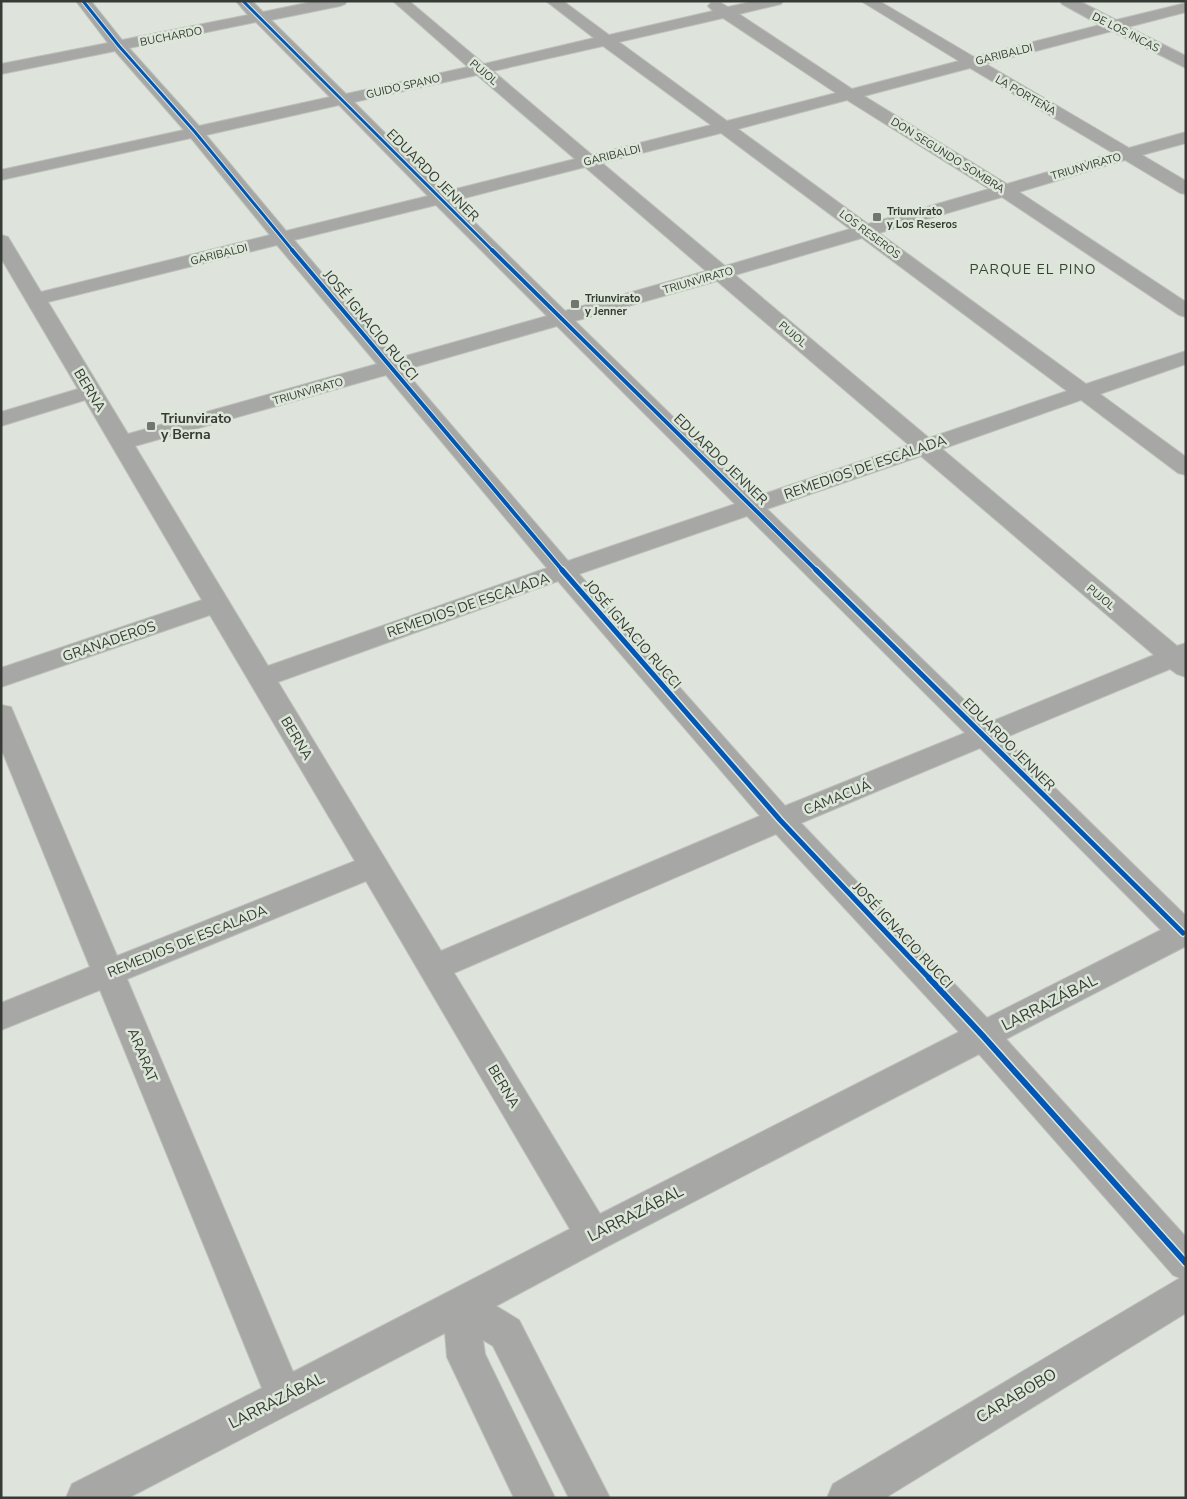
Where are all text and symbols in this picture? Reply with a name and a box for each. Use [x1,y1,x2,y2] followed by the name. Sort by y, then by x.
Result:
[1089,9,1162,56] street label: DE LOS INCAS
[139,23,204,50] street label: BUCHARDO
[974,40,1034,69] street label: GARIBALDI
[466,56,501,89] street label: PUJOL
[365,71,442,102] street label: GUIDO SPANO
[992,72,1059,119] street label: LA PORTEÑA
[888,114,1008,197] street label: DON SEGUNDO SOMBRA
[382,125,483,226] street label: EDUARDO JENNER
[582,141,642,170] street label: GARIBALDI
[1049,149,1123,184] street label: TRIUNVIRATO
[886,204,957,232] place label: Triunvirato y Los Reseros
[836,206,904,262] street label: LOS RESEROS
[871,211,883,223] marker: Triunvirato y Los Reseros
[189,240,249,269] street label: GARIBALDI
[970,260,1096,279] district label: PARQUE EL PINO
[661,263,735,298] street label: TRIUNVIRATO
[318,265,423,385] street label: JOSÉ IGNACIO RUCCI
[584,291,640,319] place label: Triunvirato y Jenner
[569,298,581,310] marker: Triunvirato y Jenner
[775,318,810,351] street label: PUJOL
[69,365,110,416] street label: BERNA
[271,374,345,409] street label: TRIUNVIRATO
[160,409,231,444] place label: Triunvirato y Berna
[669,409,772,509] street label: EDUARDO JENNER
[145,420,157,432] marker: Triunvirato y Berna
[781,431,949,504] street label: REMEDIOS DE ESCALADA
[384,569,552,642] street label: REMEDIOS DE ESCALADA
[579,575,685,693] street label: JOSÉ IGNACIO RUCCI
[1083,581,1118,614] street label: PUJOL
[60,617,159,666] street label: GRANADEROS
[958,694,1059,795] street label: EDUARDO JENNER
[276,713,317,764] street label: BERNA
[801,775,874,820] street label: CAMACUÁ
[848,877,957,993] street label: JOSÉ IGNACIO RUCCI
[104,901,270,982] street label: REMEDIOS DE ESCALADA
[998,969,1101,1036] street label: LARRAZÁBAL
[123,1025,162,1085] street label: ARARAT
[483,1061,524,1112] street label: BERNA
[584,1180,687,1247] street label: LARRAZÁBAL
[972,1363,1061,1429] street label: CARABOBO
[225,1367,328,1434] street label: LARRAZÁBAL

